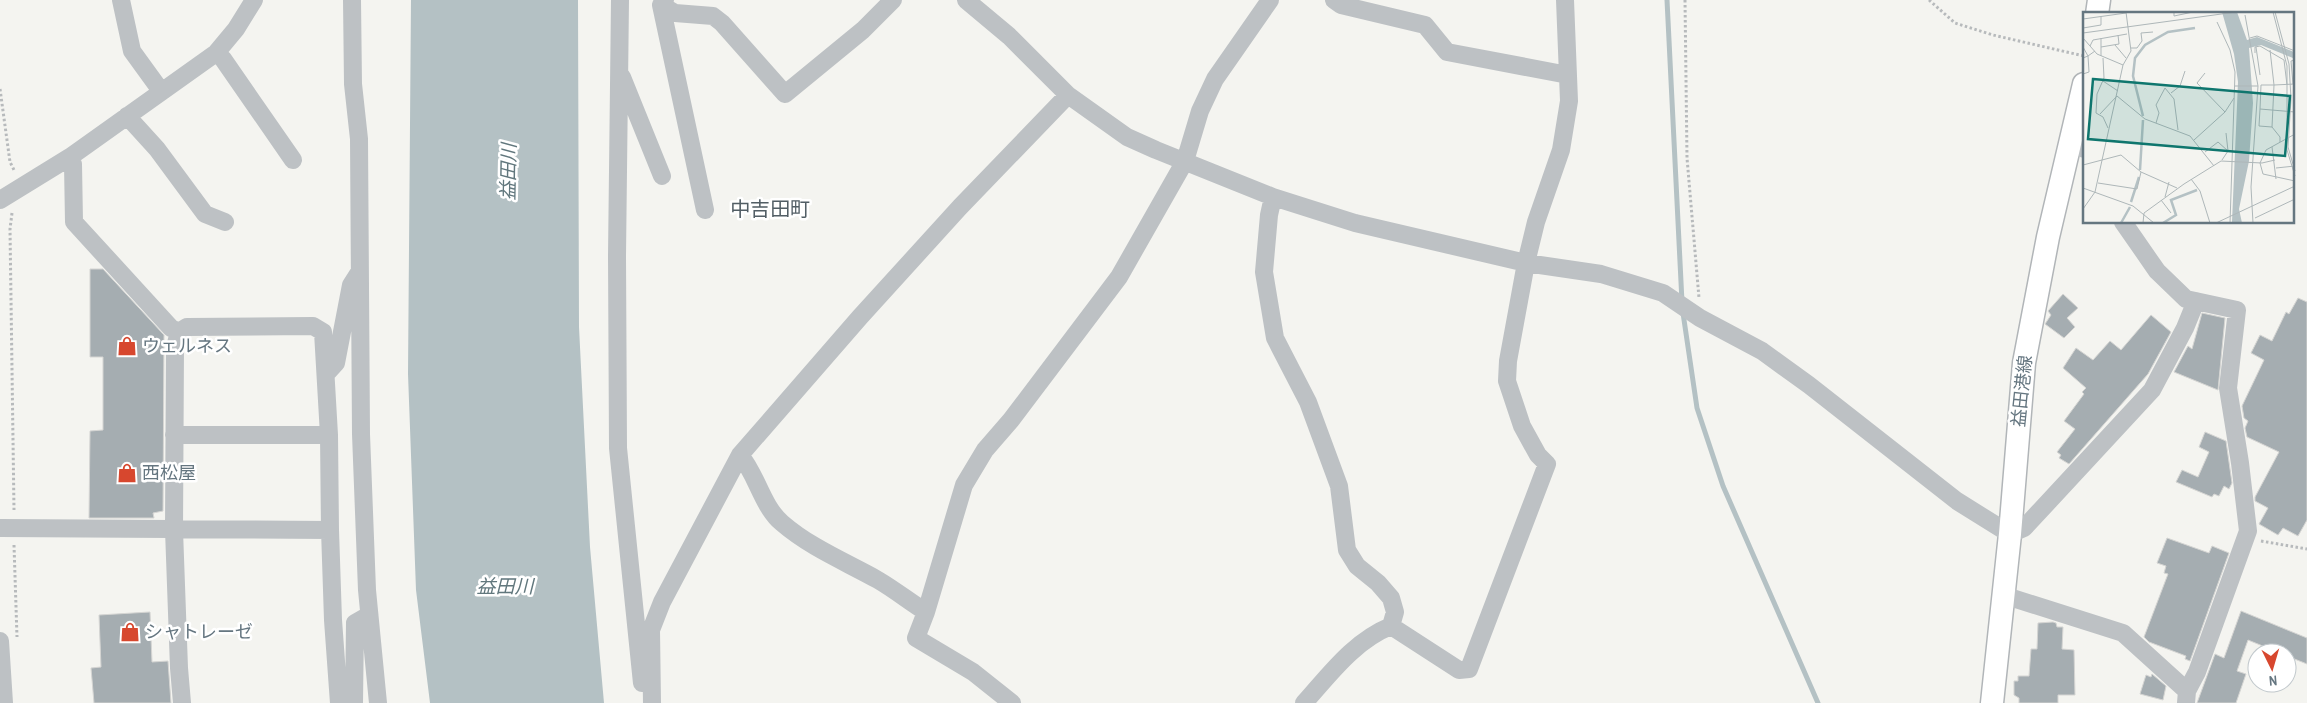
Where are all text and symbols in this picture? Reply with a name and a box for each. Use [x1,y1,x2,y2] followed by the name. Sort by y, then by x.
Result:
[2083,12,2294,224] inset map
[495,141,522,201] water label: 益田川
[730,195,810,222] district label: 中吉田町
[142,333,232,358] place label: ウェルネス
[116,335,138,357] shop icon: ウェルネス
[2005,354,2038,428] street label: 益田港線
[142,460,196,485] place label: 西松屋
[116,462,138,484] shop icon: 西松屋
[476,573,535,599] water label: 益田川
[145,619,253,644] place label: シャトレーゼ
[119,621,141,643] shop icon: シャトレーゼ
[2247,643,2297,693] north arrow
[2268,672,2278,690] text: N

